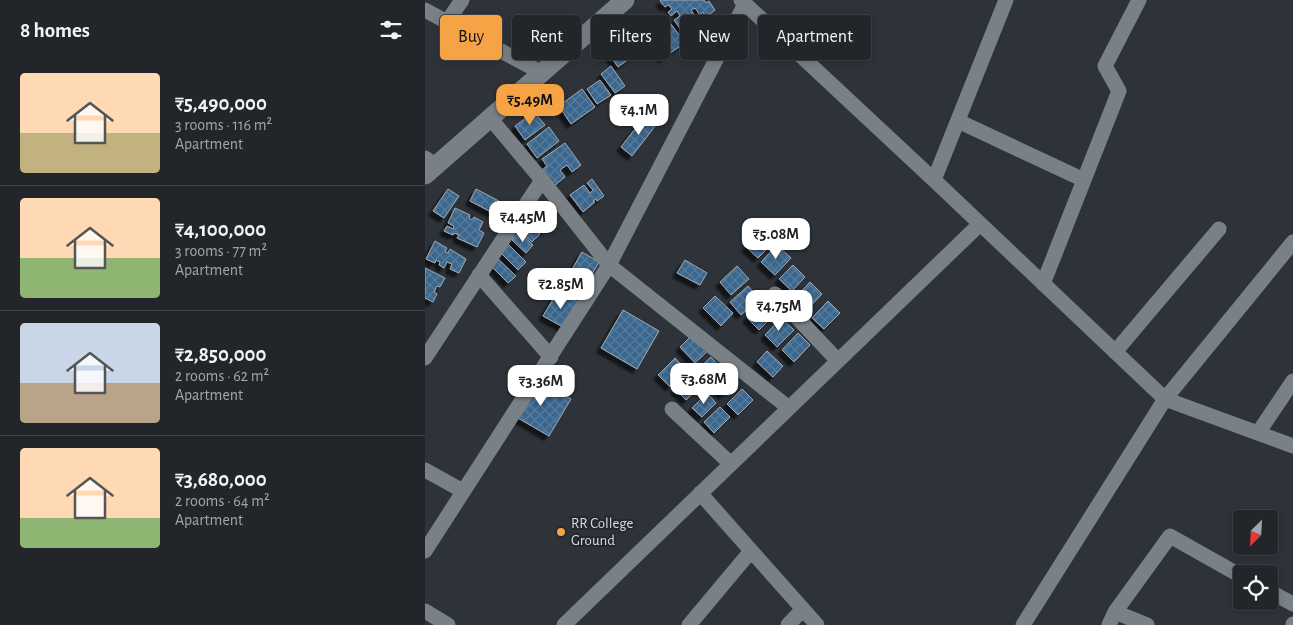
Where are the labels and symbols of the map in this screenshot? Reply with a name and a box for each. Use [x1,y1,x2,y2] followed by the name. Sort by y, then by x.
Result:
[489,84,571,126] pin: ₹5.49M
[604,94,674,136] pin: ₹4.1M
[482,200,564,243] pin: ₹4.45M
[735,218,817,260] pin: ₹5.08M
[520,268,602,310] pin: ₹2.85M
[738,290,820,332] pin: ₹4.75M
[663,362,745,405] pin: ₹3.68M
[500,364,582,407] pin: ₹3.36M
[1233,510,1277,555] north arrow
[571,516,633,548] place label: RR College Ground
[555,526,567,538] marker: RR College Ground

